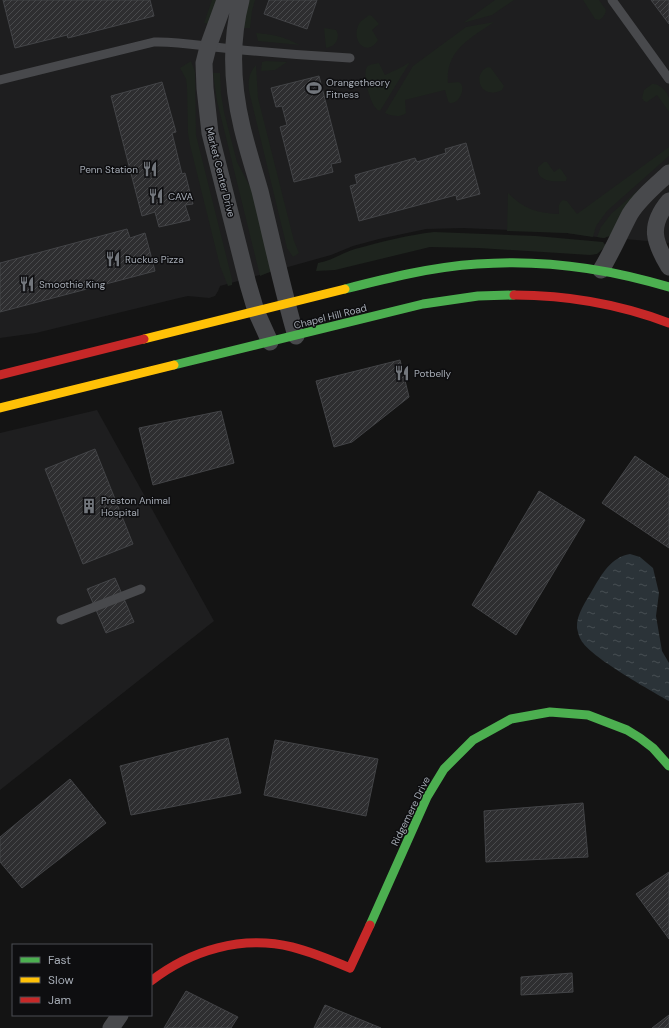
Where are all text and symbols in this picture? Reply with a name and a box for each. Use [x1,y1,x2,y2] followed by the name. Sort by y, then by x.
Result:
[326,76,390,101] place label: Orangetheory Fitness
[305,79,323,97] sports icon: Orangetheory Fitness
[203,126,238,219] street label: Market Center Drive
[141,160,159,178] restaurant icon: Penn Station
[80,163,138,176] place label: Penn Station
[147,187,165,205] restaurant icon: CAVA
[168,190,193,203] place label: CAVA
[104,250,122,268] restaurant icon: Ruckus Pizza
[125,253,184,266] place label: Ruckus Pizza
[18,275,36,293] restaurant icon: Smoothie King
[39,278,106,291] place label: Smoothie King
[292,301,368,332] street label: Chapel Hill Road
[393,364,411,382] restaurant icon: Potbelly
[414,367,452,380] place label: Potbelly
[101,494,170,519] place label: Preston Animal Hospital
[80,497,98,515] building icon: Preston Animal Hospital
[388,774,433,848] street label: Ridgemere Drive
[12,944,152,1016] legend
[48,952,71,968] text: Fast
[48,972,74,988] text: Slow
[48,992,71,1008] text: Jam

